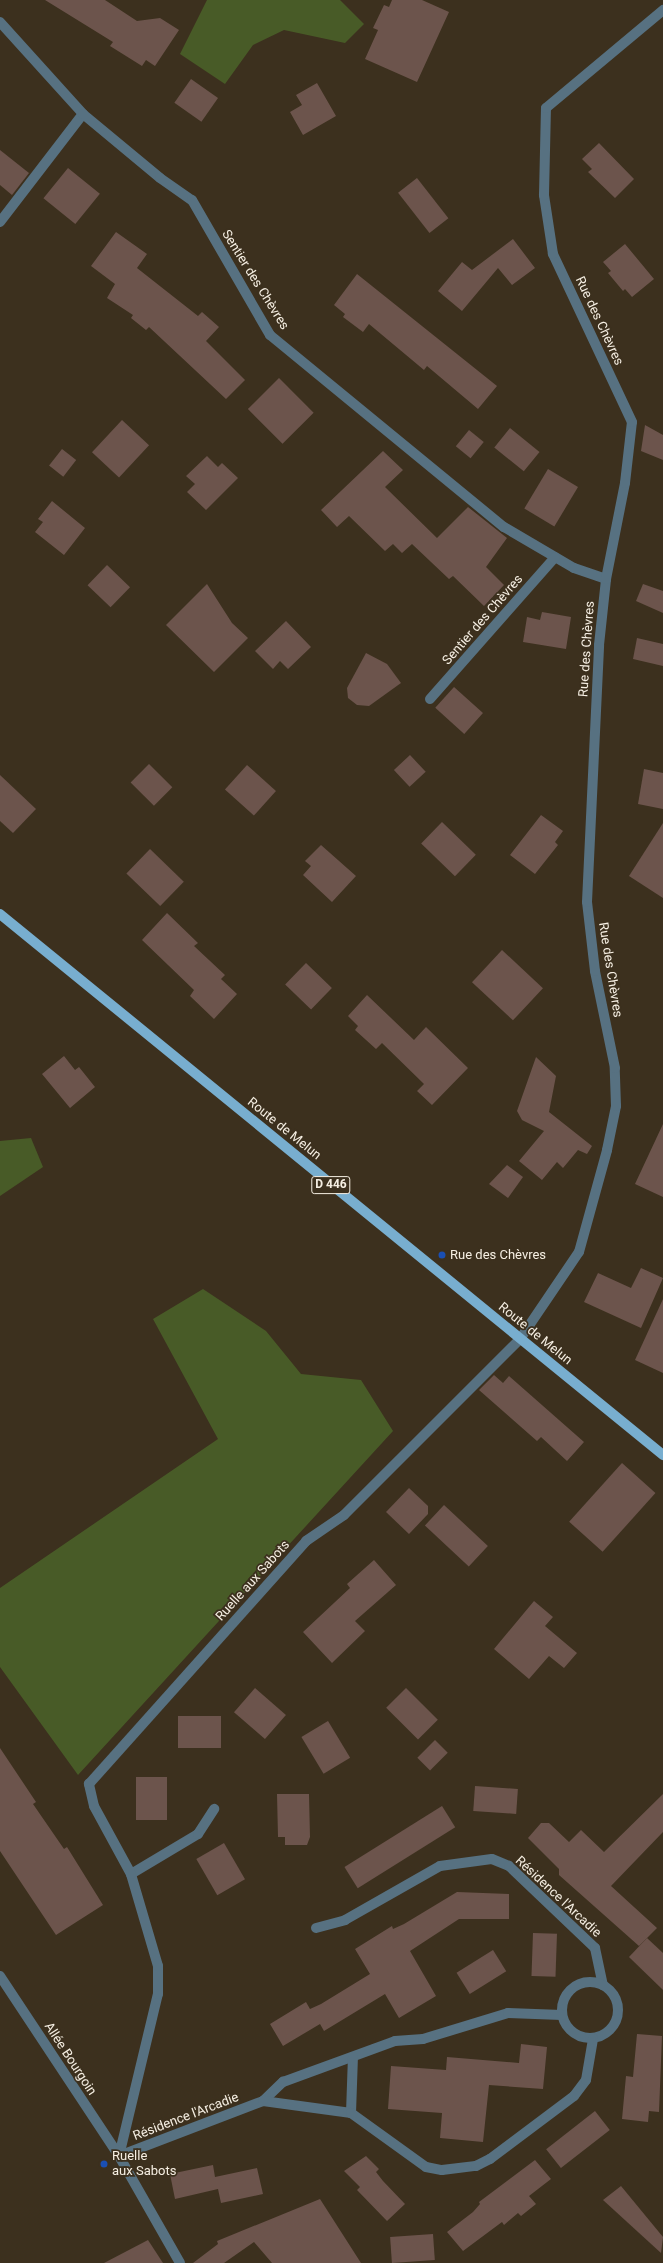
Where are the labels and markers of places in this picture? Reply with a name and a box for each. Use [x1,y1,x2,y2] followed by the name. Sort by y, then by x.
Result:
[450,1247,546,1263] place label: Rue des Chèvres
[437,1250,447,1260] marker: Rue des Chèvres
[112,2149,176,2180] place label: Ruelle aux Sabots
[99,2159,109,2169] marker: Ruelle aux Sabots

